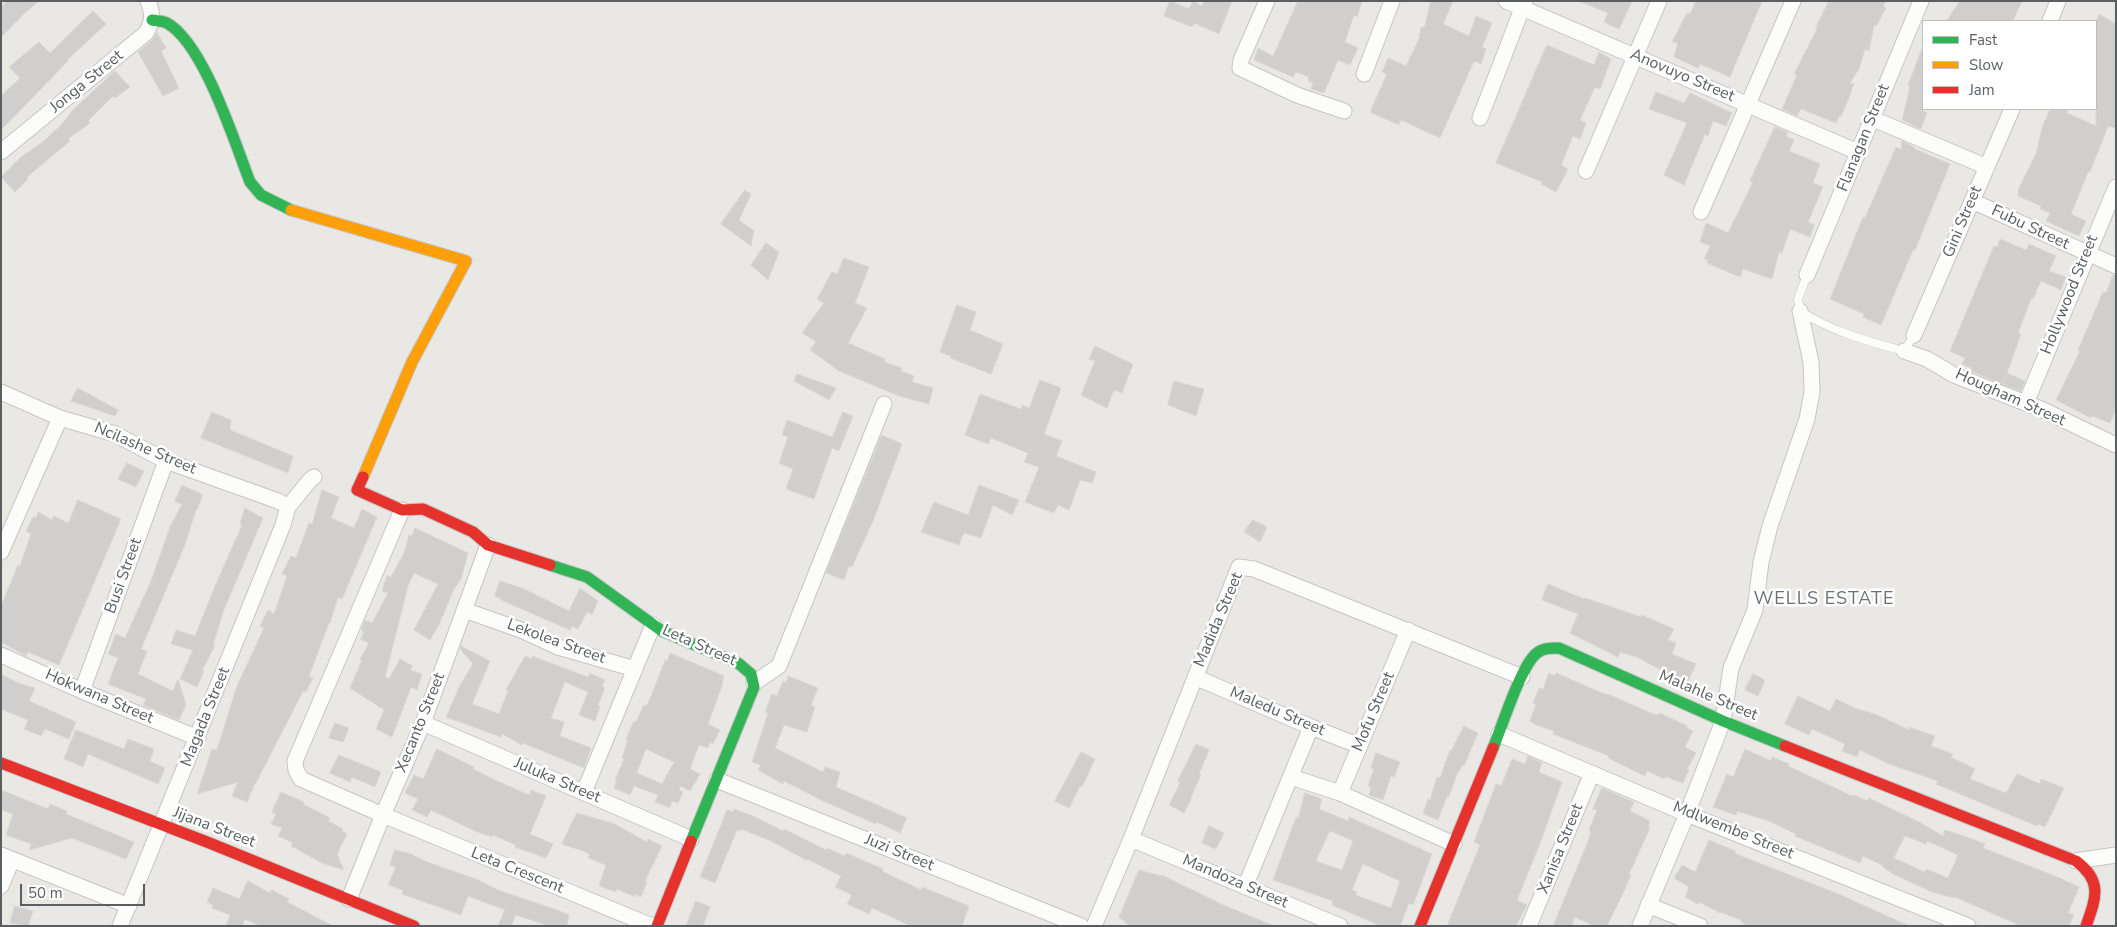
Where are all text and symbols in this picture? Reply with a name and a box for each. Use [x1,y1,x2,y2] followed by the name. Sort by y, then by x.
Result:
[1922,20,2097,110] legend
[1969,30,1997,50] text: Fast
[1627,45,1737,107] street label: Anovuyo Street
[46,47,128,117] street label: Jonga Street
[1969,55,2003,75] text: Slow
[1969,80,1995,100] text: Jam
[1834,81,1894,195] street label: Flanagan Street
[1939,183,1987,261] street label: Gini Street
[1988,202,2072,254] street label: Fubu Street
[2037,232,2103,358] street label: Hollywood Street
[1952,365,2068,431] street label: Hougham Street
[91,419,199,479] street label: Ncilashe Street
[101,536,147,616] street label: Busi Street
[1190,570,1248,670] street label: Madida Street
[1752,589,1896,611] district label: WELLS ESTATE
[504,615,608,669] street label: Lekolea Street
[659,621,739,671] street label: Leta Street
[177,664,235,770] street label: Magada Street
[42,666,156,728] street label: Hokwana Street
[1656,667,1760,725] street label: Malahle Street
[1349,669,1399,755] street label: Mofu Street
[392,670,450,776] street label: Xecanto Street
[1227,683,1327,741] street label: Maledu Street
[511,754,603,808] street label: Juluka Street
[1670,798,1796,864] street label: Mdlwembe Street
[1534,801,1588,897] street label: Xanisa Street
[170,804,258,852] street label: Jijana Street
[862,830,936,876] street label: Juzi Street
[468,844,566,898] street label: Leta Crescent
[1179,851,1291,913] street label: Mandoza Street
[22,874,148,906] scale bar
[28,883,63,903] text: 50 m

